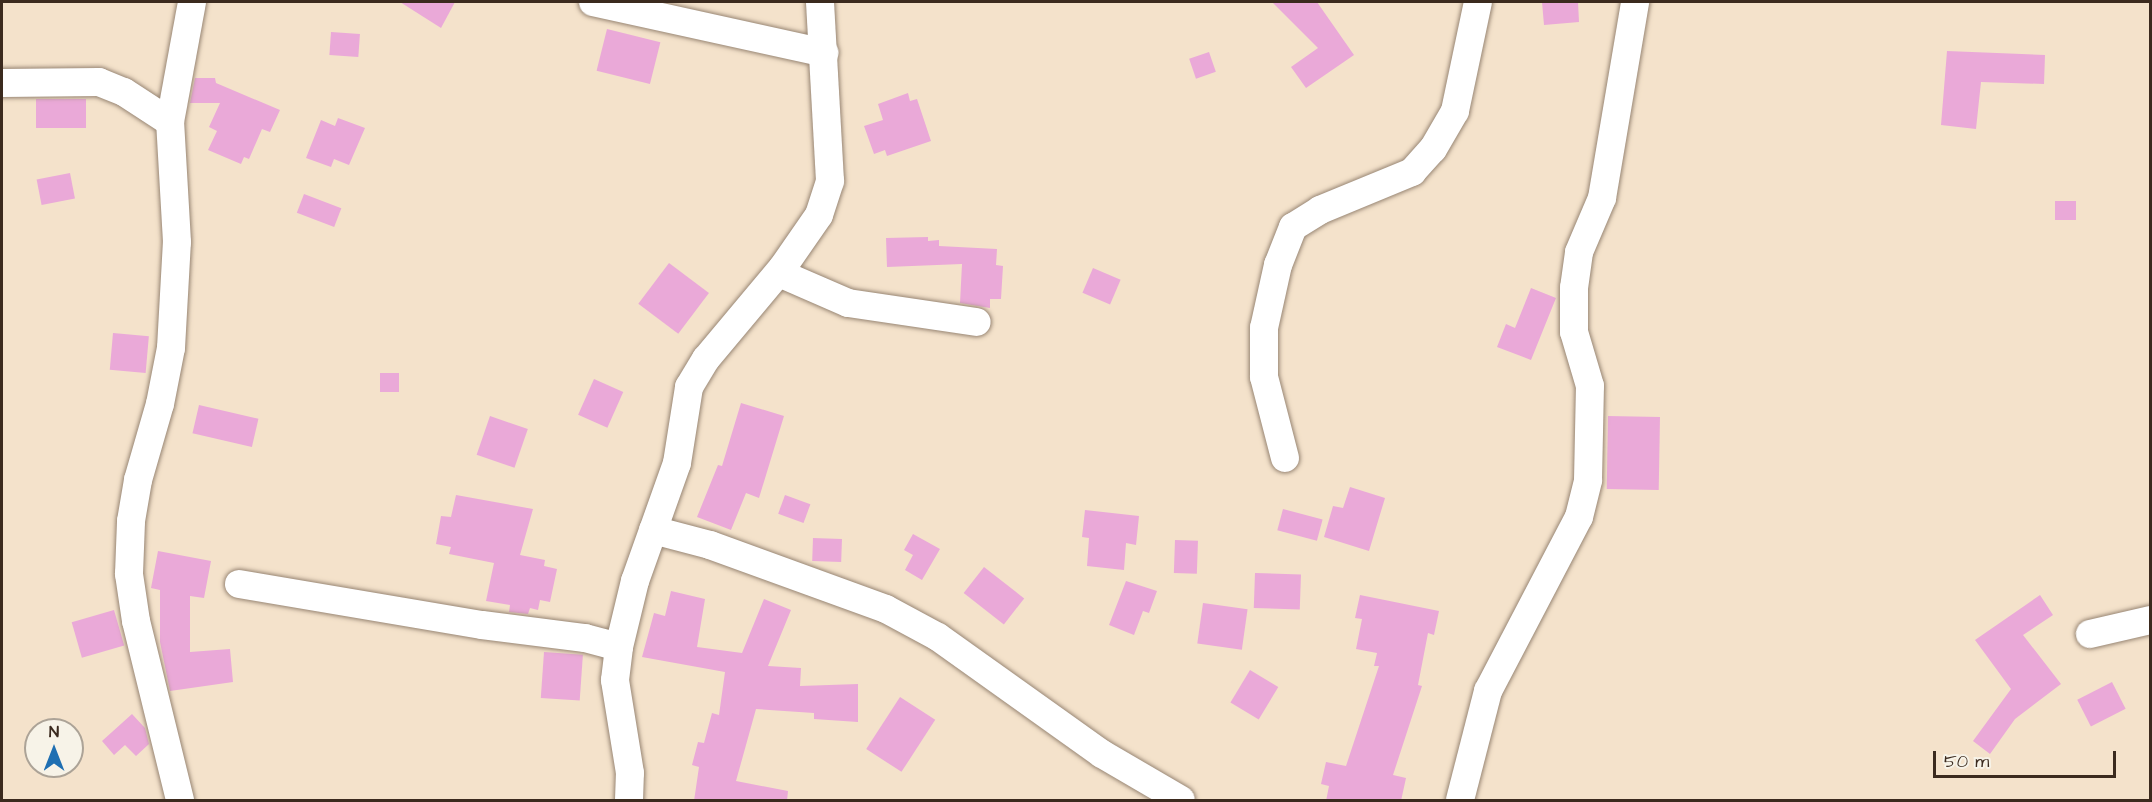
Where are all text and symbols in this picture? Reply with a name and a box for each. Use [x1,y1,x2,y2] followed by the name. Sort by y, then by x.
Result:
[24,718,84,778] north arrow
[49,721,59,743] text: N
[1936,739,2119,777] scale bar
[1944,749,1989,774] text: 50 m

